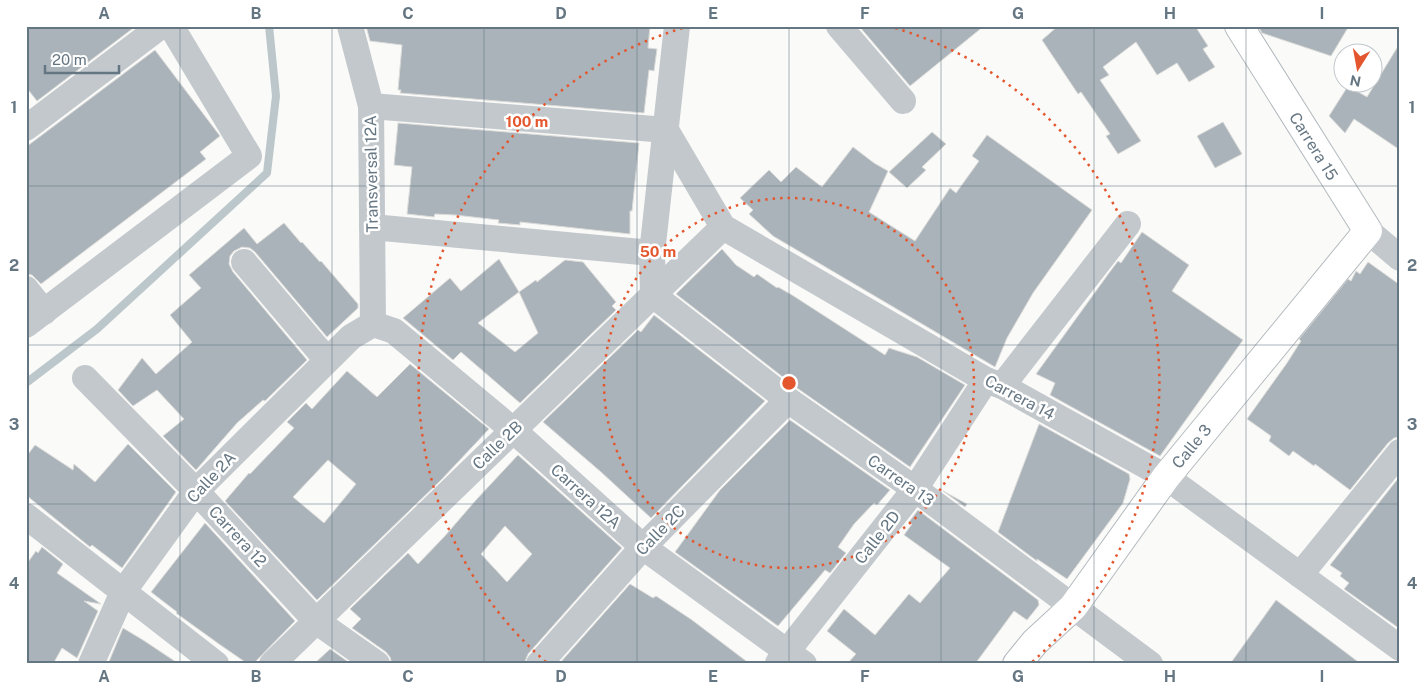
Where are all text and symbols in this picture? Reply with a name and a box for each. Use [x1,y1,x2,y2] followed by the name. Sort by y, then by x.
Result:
[98,4,110,23] text: A
[251,4,262,23] text: B
[402,4,414,23] text: C
[555,4,567,23] text: D
[708,4,718,23] text: E
[860,4,870,23] text: F
[1012,4,1024,23] text: G
[1164,4,1176,23] text: H
[1320,4,1324,23] text: I
[45,42,119,74] scale bar
[1334,42,1384,92] north arrow
[52,51,87,68] text: 20 m
[1349,72,1362,90] text: N
[11,98,17,117] text: 1
[1409,98,1415,117] text: 1
[1285,109,1342,184] street label: Carrera 15
[506,113,548,130] text: 100 m
[361,115,382,233] street label: Transversal 12A
[640,243,676,260] text: 50 m
[9,256,19,275] text: 2
[1407,256,1417,275] text: 2
[982,371,1058,424] street label: Carrera 14
[780,374,798,392] centre of rings
[9,415,19,434] text: 3
[1407,415,1417,434] text: 3
[468,417,526,474] street label: Calle 2B
[1168,420,1216,472] street label: Calle 3
[183,448,240,507] street label: Calle 2A
[864,451,937,510] street label: Carrera 13
[547,460,624,533] street label: Carrera 12A
[632,501,689,559] street label: Calle 2C
[205,502,270,571] street label: Carrera 12
[851,507,904,568] street label: Calle 2D
[9,574,20,593] text: 4
[1407,574,1418,593] text: 4
[98,667,110,686] text: A
[251,667,262,686] text: B
[402,667,414,686] text: C
[555,667,567,686] text: D
[708,667,718,686] text: E
[860,667,870,686] text: F
[1012,667,1024,686] text: G
[1164,667,1176,686] text: H
[1320,667,1324,686] text: I

